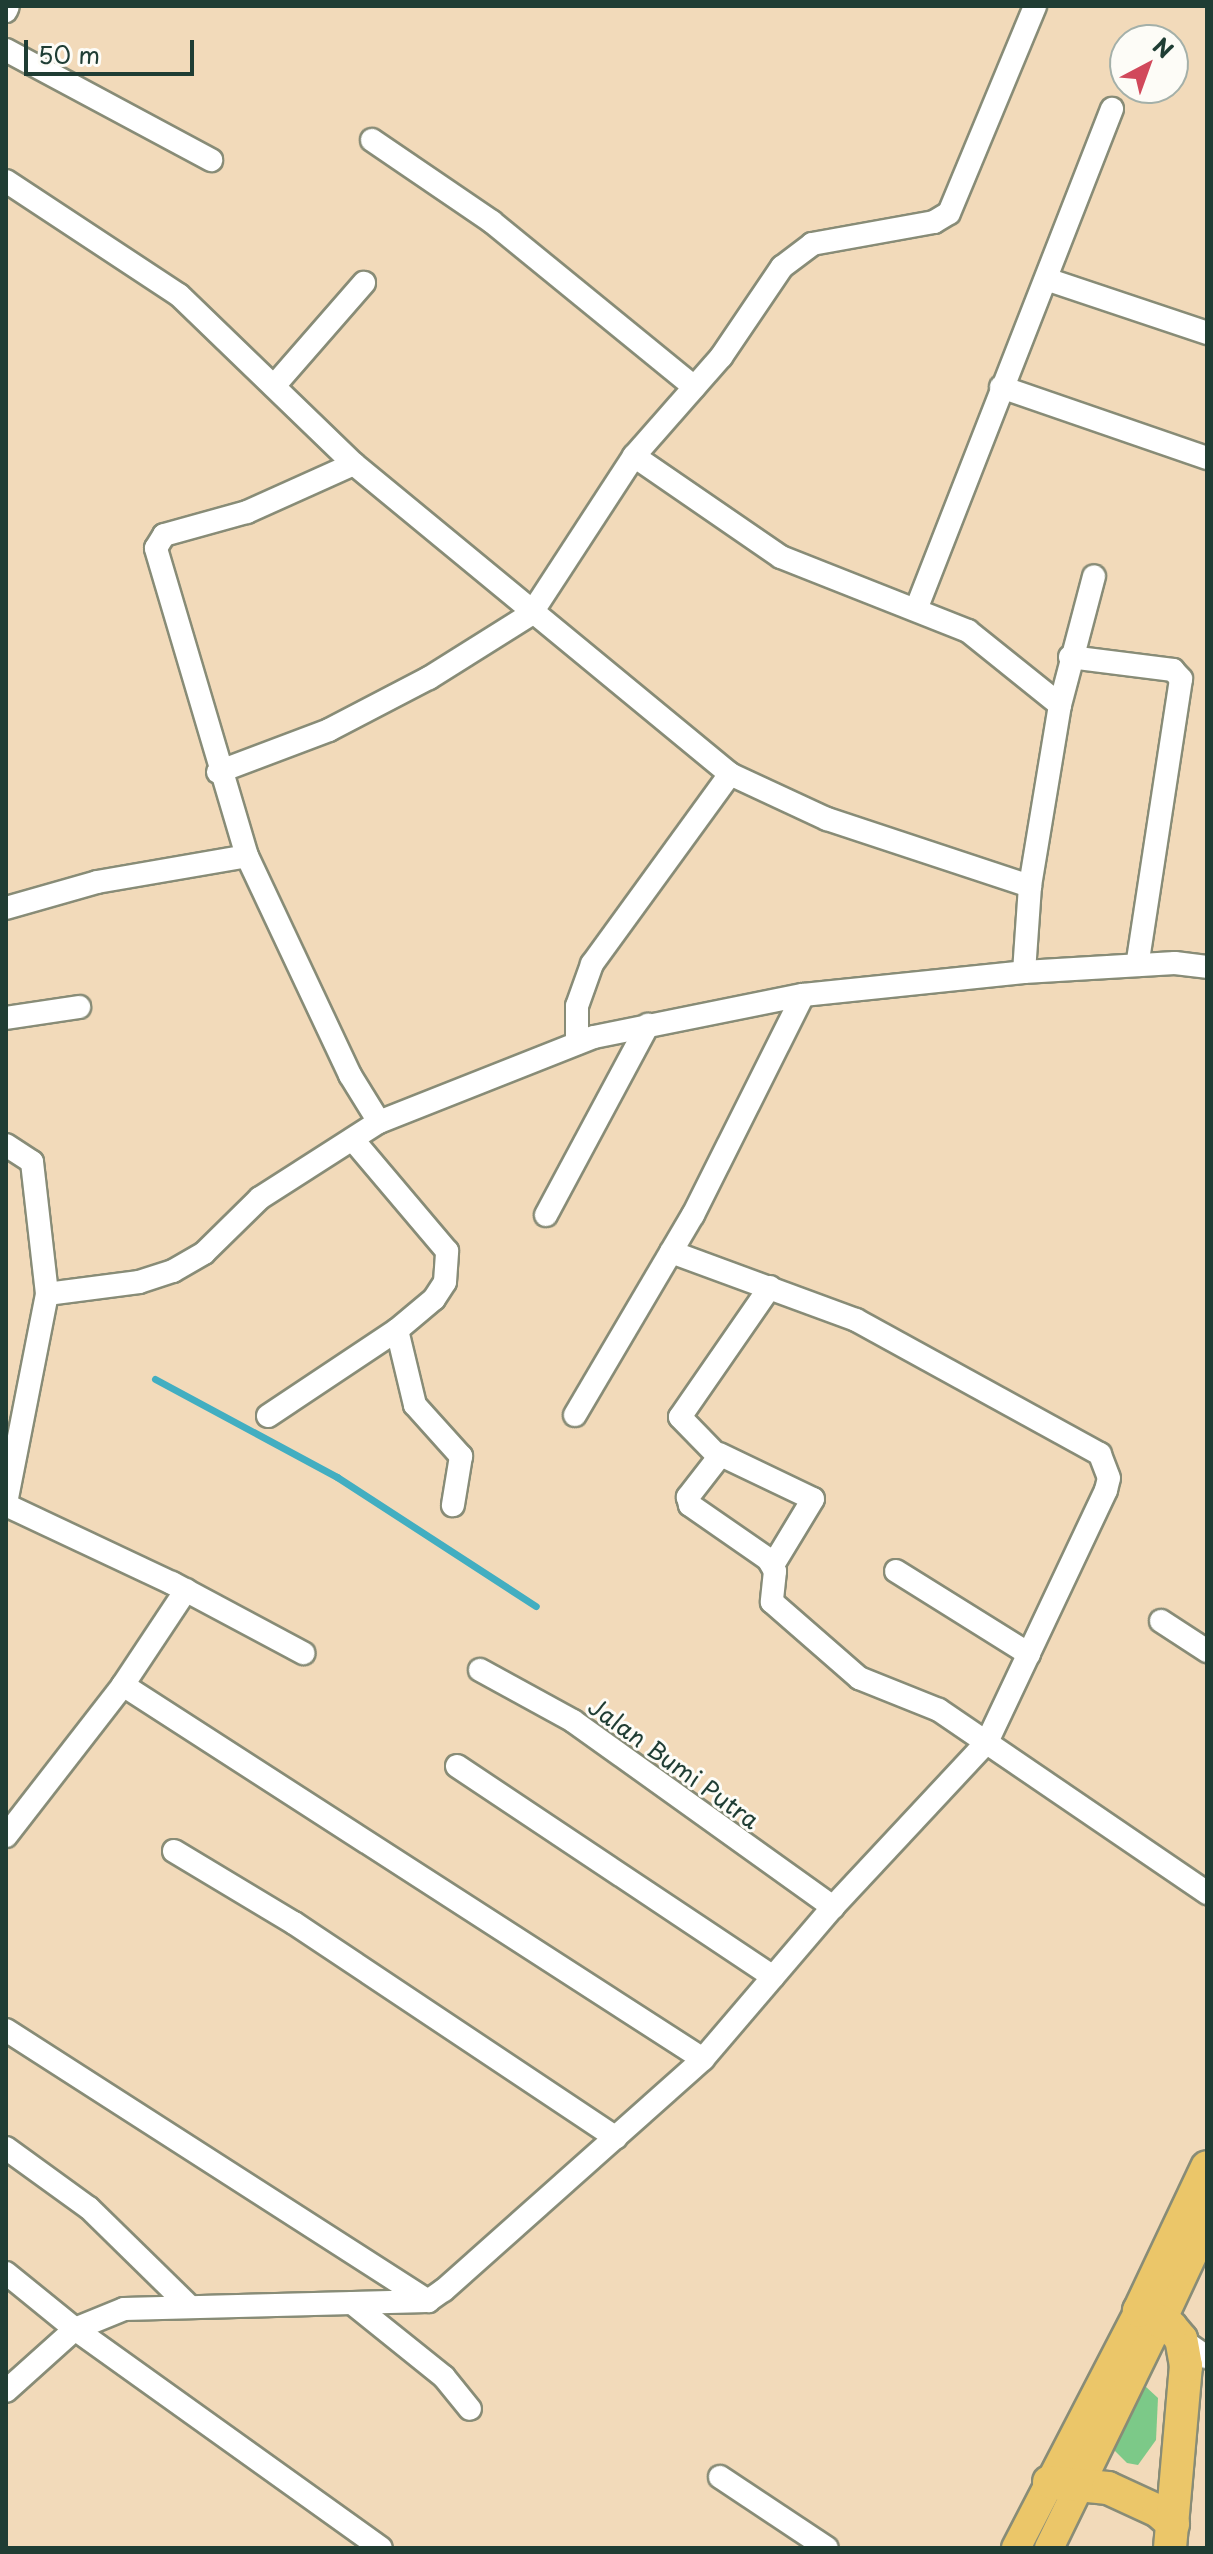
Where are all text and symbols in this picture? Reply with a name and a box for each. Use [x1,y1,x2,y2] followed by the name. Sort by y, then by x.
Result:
[28,24,198,74] scale bar
[1109,24,1189,104] north arrow
[1146,29,1181,65] text: N
[38,36,100,72] text: 50 m
[583,1691,765,1835] street label: Jalan Bumi Putra

